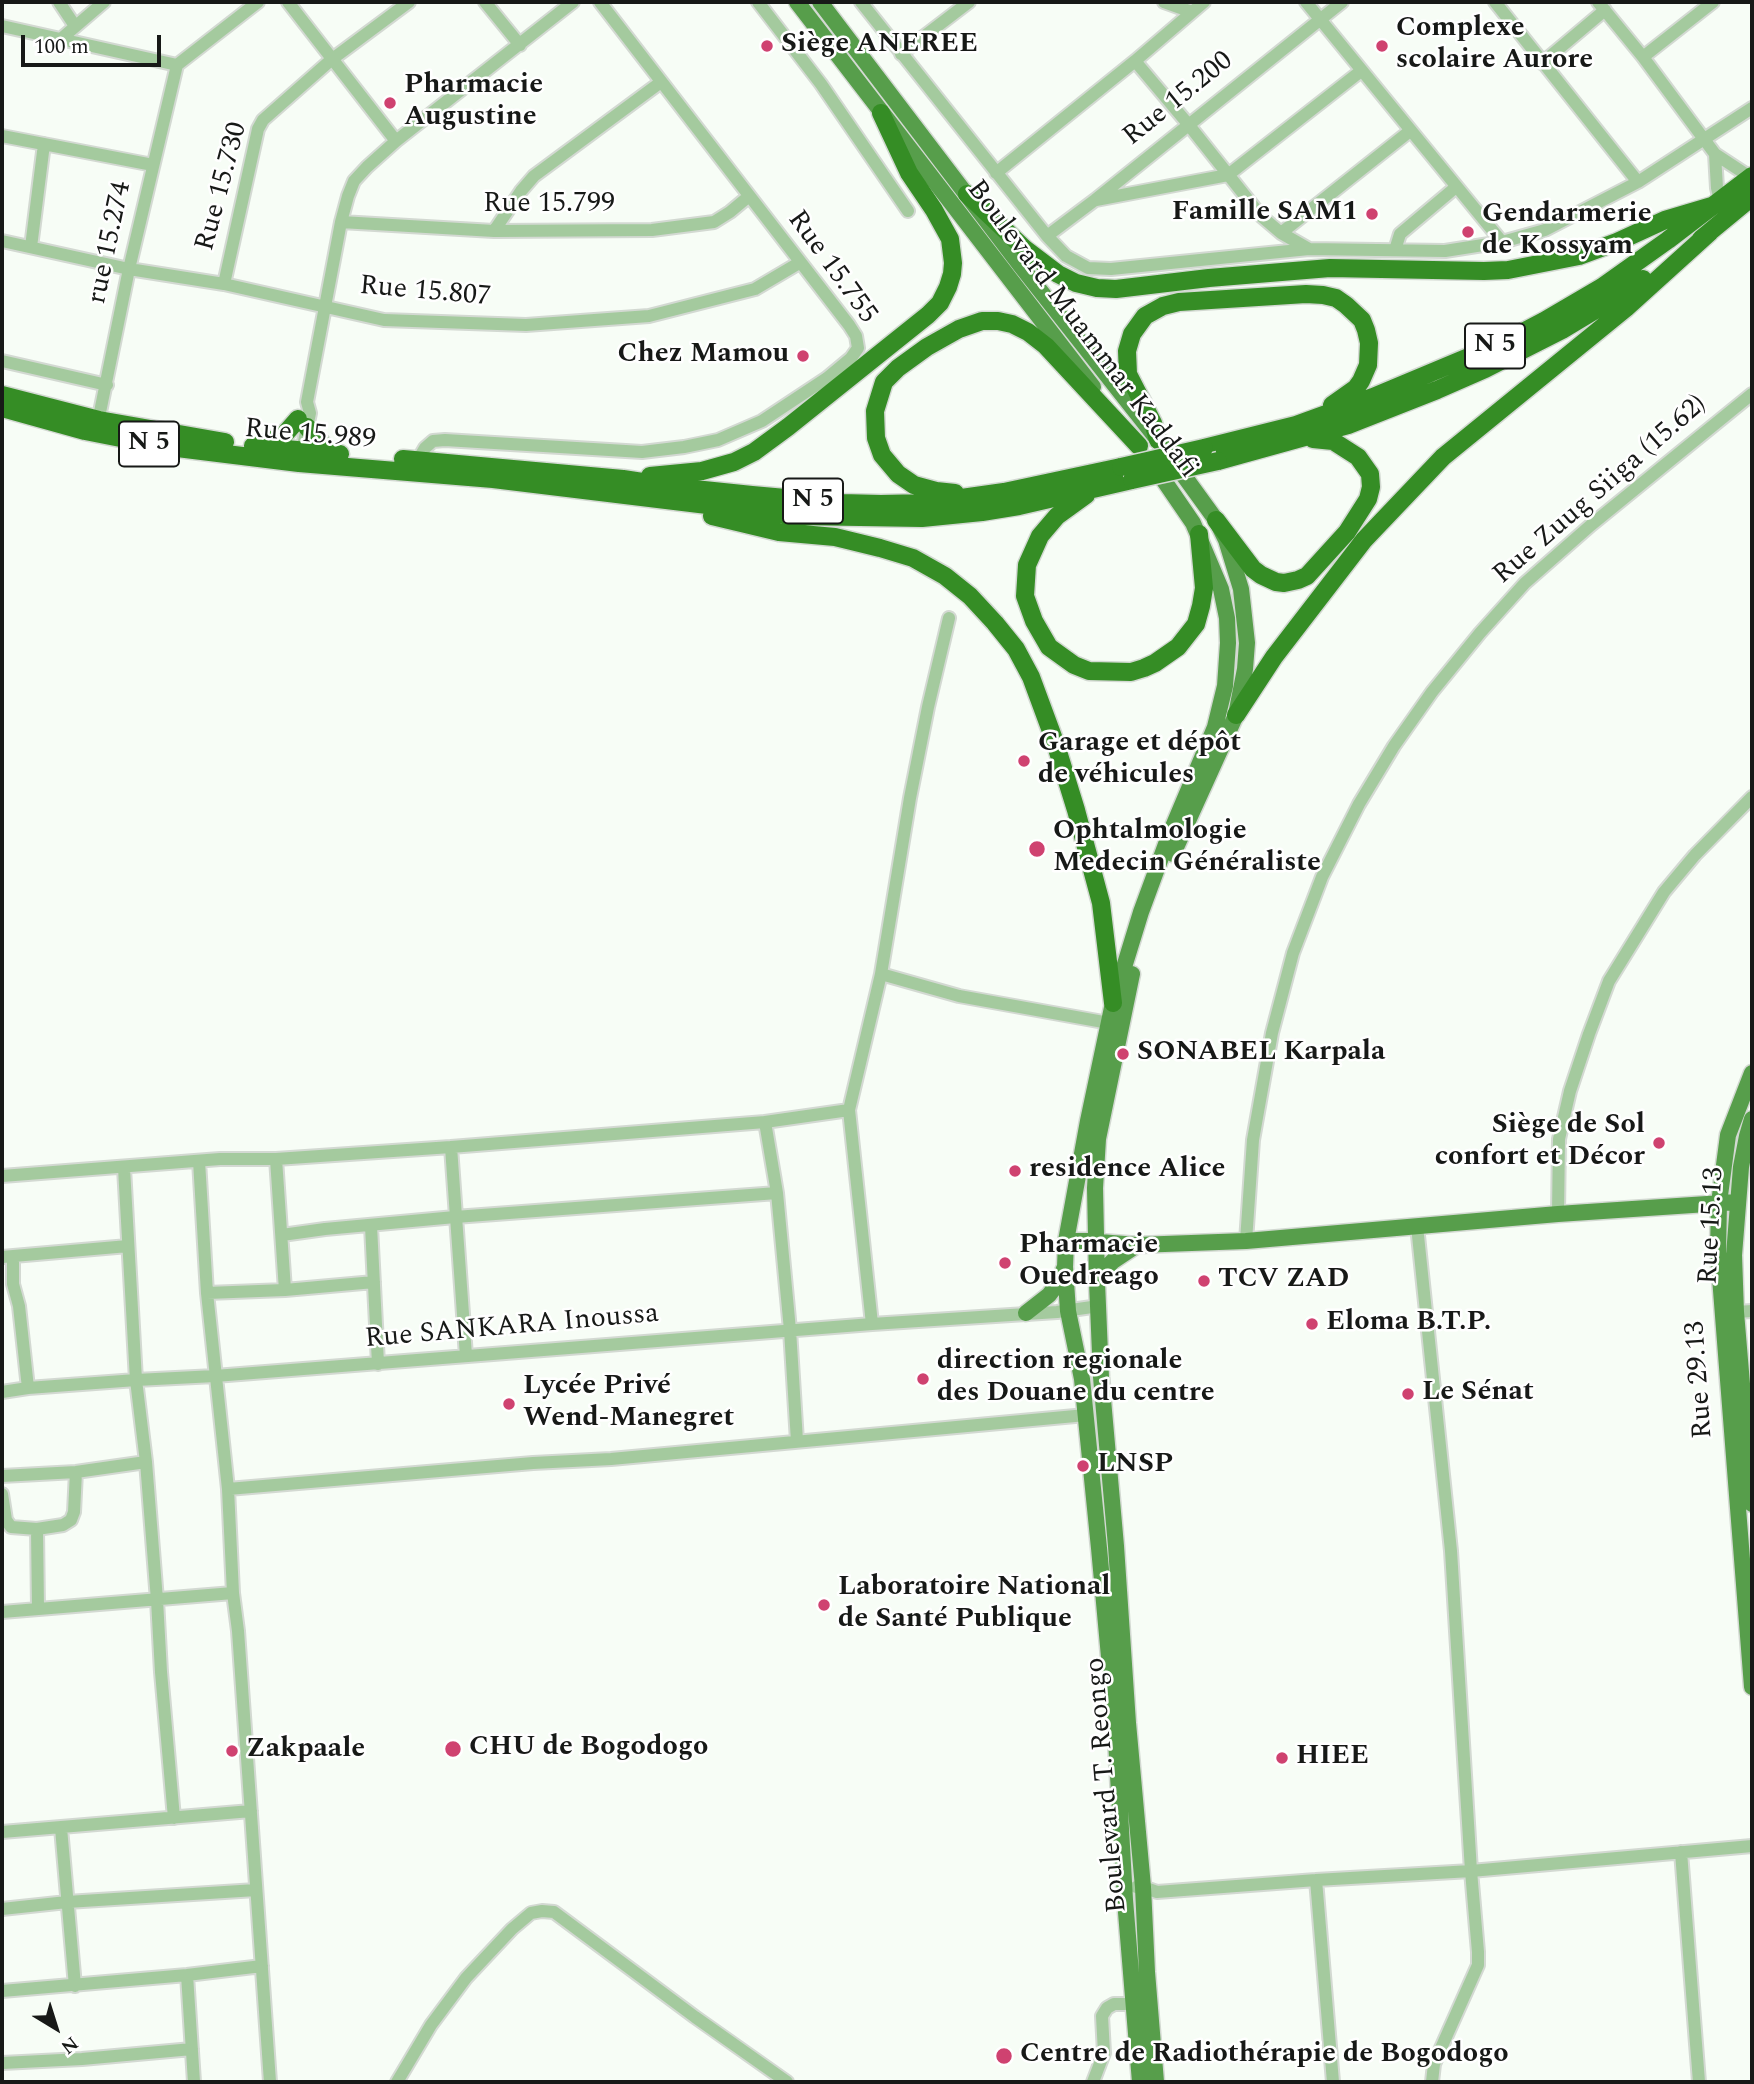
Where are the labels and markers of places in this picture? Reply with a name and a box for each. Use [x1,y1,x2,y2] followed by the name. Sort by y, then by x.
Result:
[1396,13,1593,79] place label: Complexe scolaire Aurore
[781,29,978,63] place label: Siège ANEREE
[759,38,775,54] marker: Siège ANEREE
[1374,38,1390,54] marker: Complexe scolaire Aurore
[404,70,543,136] place label: Pharmacie Augustine
[382,95,398,111] marker: Pharmacie Augustine
[1172,197,1358,231] place label: Famille SAM1
[1482,199,1652,265] place label: Gendarmerie de Kossyam
[1364,206,1380,222] marker: Famille SAM1
[1460,224,1476,240] marker: Gendarmerie de Kossyam
[618,339,789,373] place label: Chez Mamou
[795,348,811,364] marker: Chez Mamou
[1038,728,1241,794] place label: Garage et dépôt de véhicules
[1016,753,1032,769] marker: Garage et dépôt de véhicules
[1053,816,1321,882] place label: Ophtalmologie Medecin Généraliste
[1027,839,1047,859] marker: Ophtalmologie Medecin Généraliste
[1137,1037,1385,1071] place label: SONABEL Karpala
[1115,1046,1131,1062] marker: SONABEL Karpala
[1435,1110,1645,1176] place label: Siège de Sol confort et Décor
[1651,1135,1667,1151] marker: Siège de Sol confort et Décor
[1029,1154,1225,1188] place label: residence Alice
[1007,1163,1023,1179] marker: residence Alice
[1019,1230,1159,1296] place label: Pharmacie Ouedreago
[997,1255,1013,1271] marker: Pharmacie Ouedreago
[1218,1264,1349,1298] place label: TCV ZAD
[1196,1273,1212,1289] marker: TCV ZAD
[1326,1307,1491,1341] place label: Eloma B.T.P.
[1304,1316,1320,1332] marker: Eloma B.T.P.
[937,1346,1215,1412] place label: direction regionale des Douane du centre
[523,1371,734,1437] place label: Lycée Privé Wend-Manegret
[915,1371,931,1387] marker: direction regionale des Douane du centre
[1422,1377,1534,1411] place label: Le Sénat
[1400,1386,1416,1402] marker: Le Sénat
[501,1396,517,1412] marker: Lycée Privé Wend-Manegret
[1097,1449,1173,1483] place label: LNSP
[1075,1458,1091,1474] marker: LNSP
[838,1572,1110,1638] place label: Laboratoire National de Santé Publique
[816,1597,832,1613] marker: Laboratoire National de Santé Publique
[469,1732,708,1766] place label: CHU de Bogodogo
[246,1734,365,1768] place label: Zakpaale
[443,1739,463,1759] marker: CHU de Bogodogo
[1296,1741,1369,1775] place label: HIEE
[224,1743,240,1759] marker: Zakpaale
[1274,1750,1290,1766] marker: HIEE
[1020,2039,1508,2073] place label: Centre de Radiothérapie de Bogodogo
[994,2046,1014,2066] marker: Centre de Radiothérapie de Bogodogo

